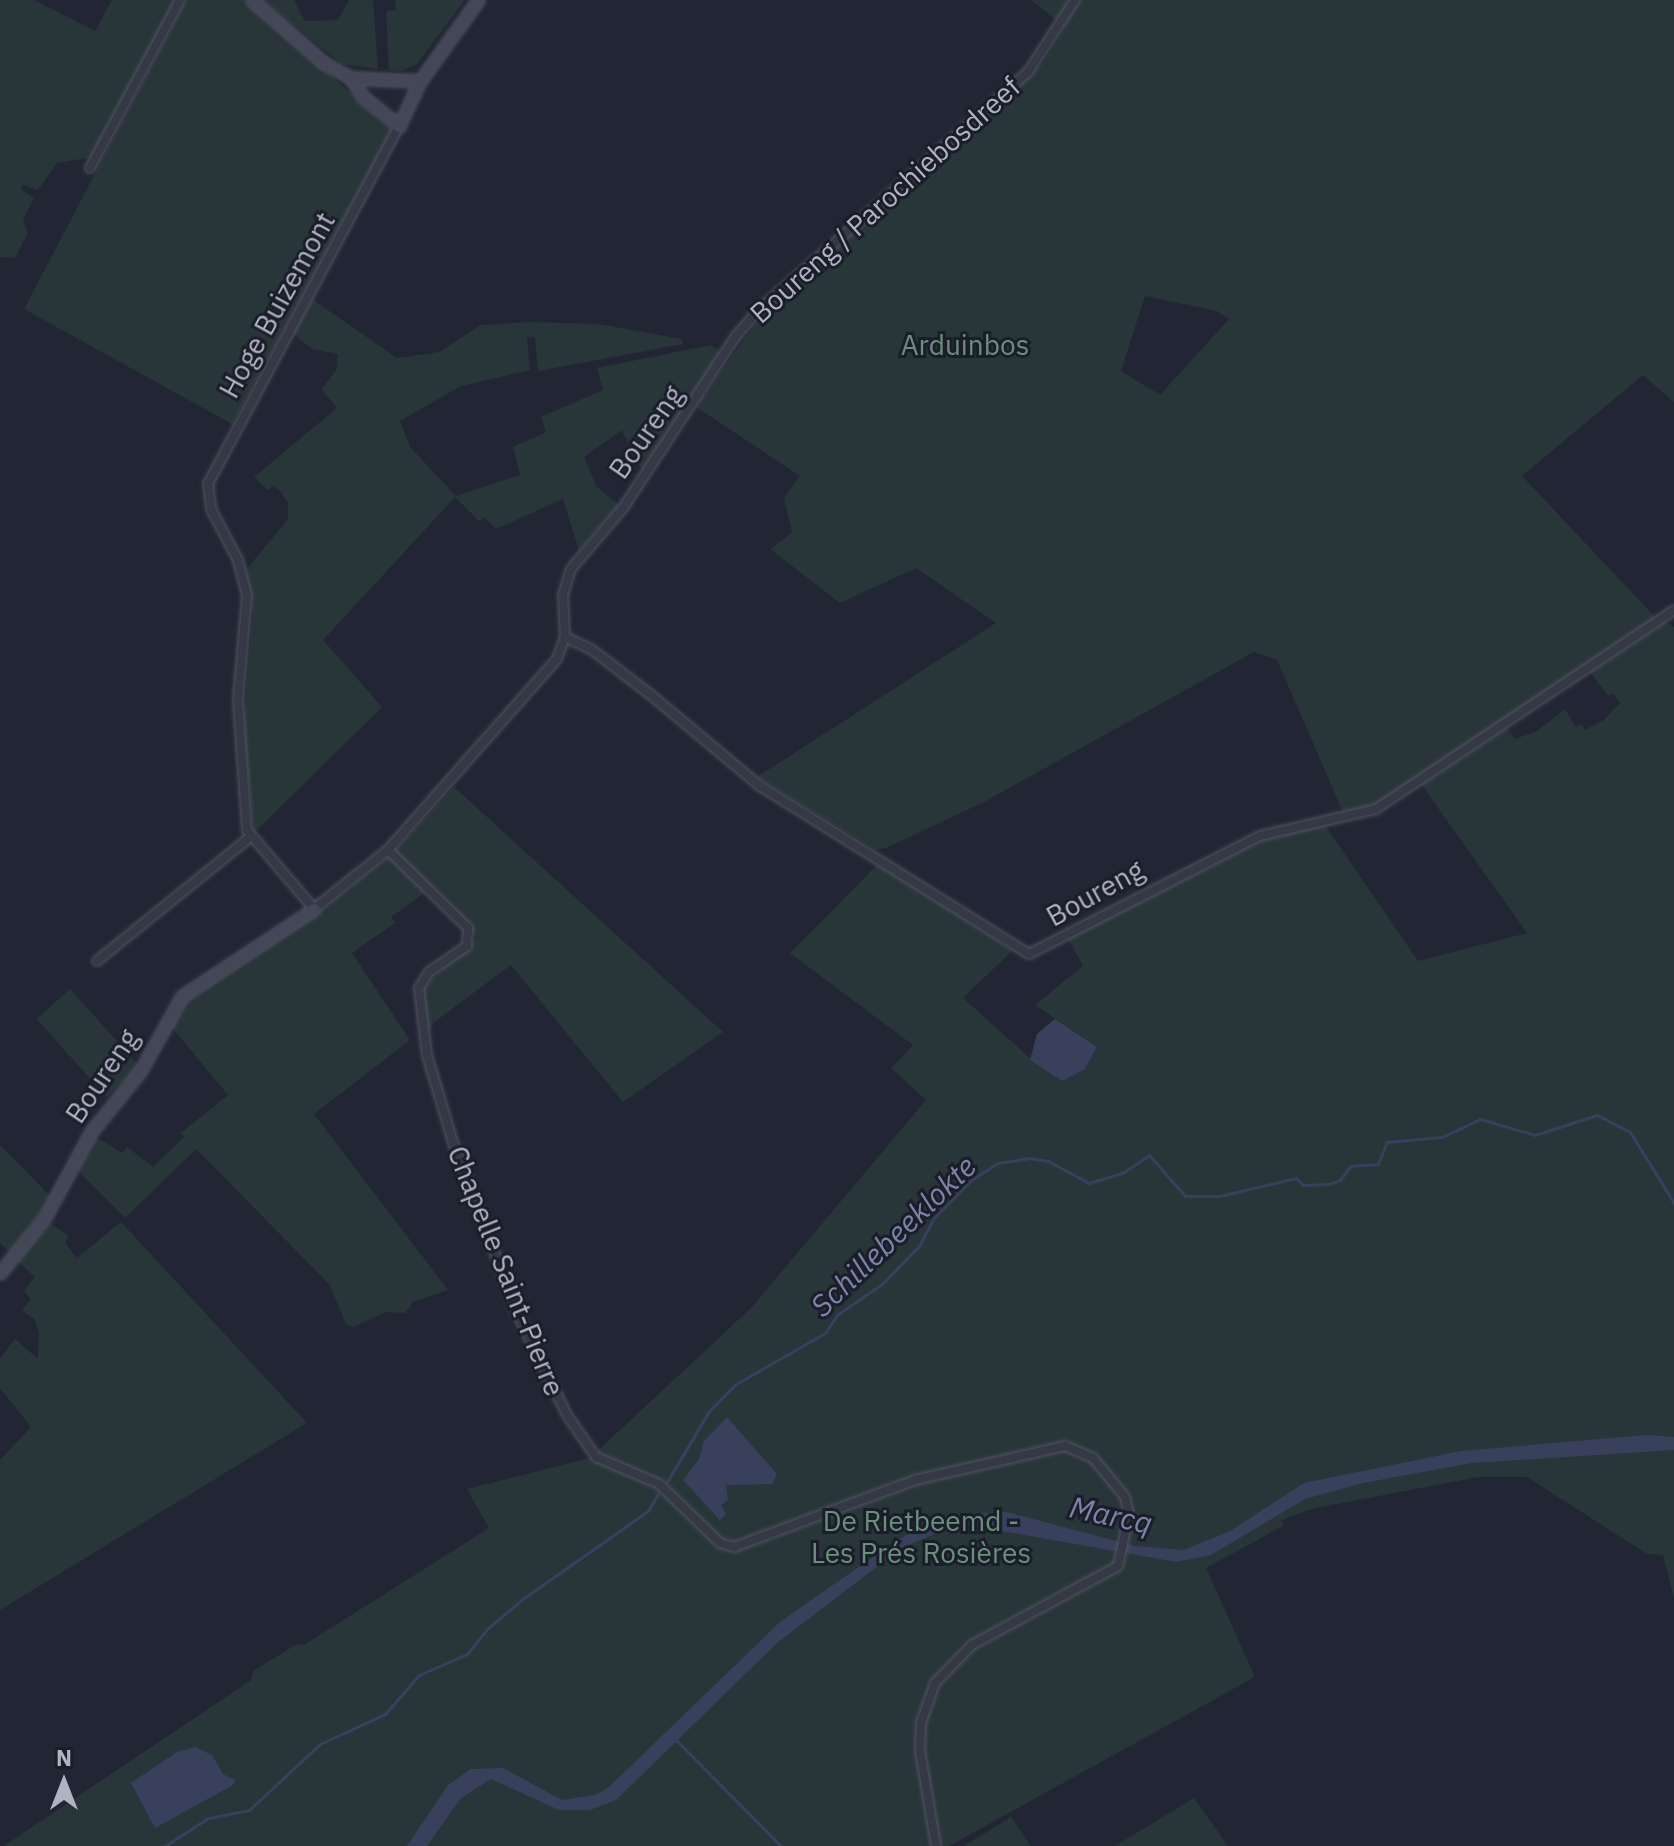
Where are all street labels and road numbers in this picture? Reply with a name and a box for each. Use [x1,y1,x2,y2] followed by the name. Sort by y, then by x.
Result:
[743,70,1027,330] street label: Boureng / Parochiebosdreef
[212,206,342,404] street label: Hoge Buizemont
[602,379,690,485] street label: Boureng
[1040,853,1150,933] street label: Boureng
[58,1023,146,1129] street label: Boureng
[440,1141,572,1401] street label: Chapelle Saint-Pierre

